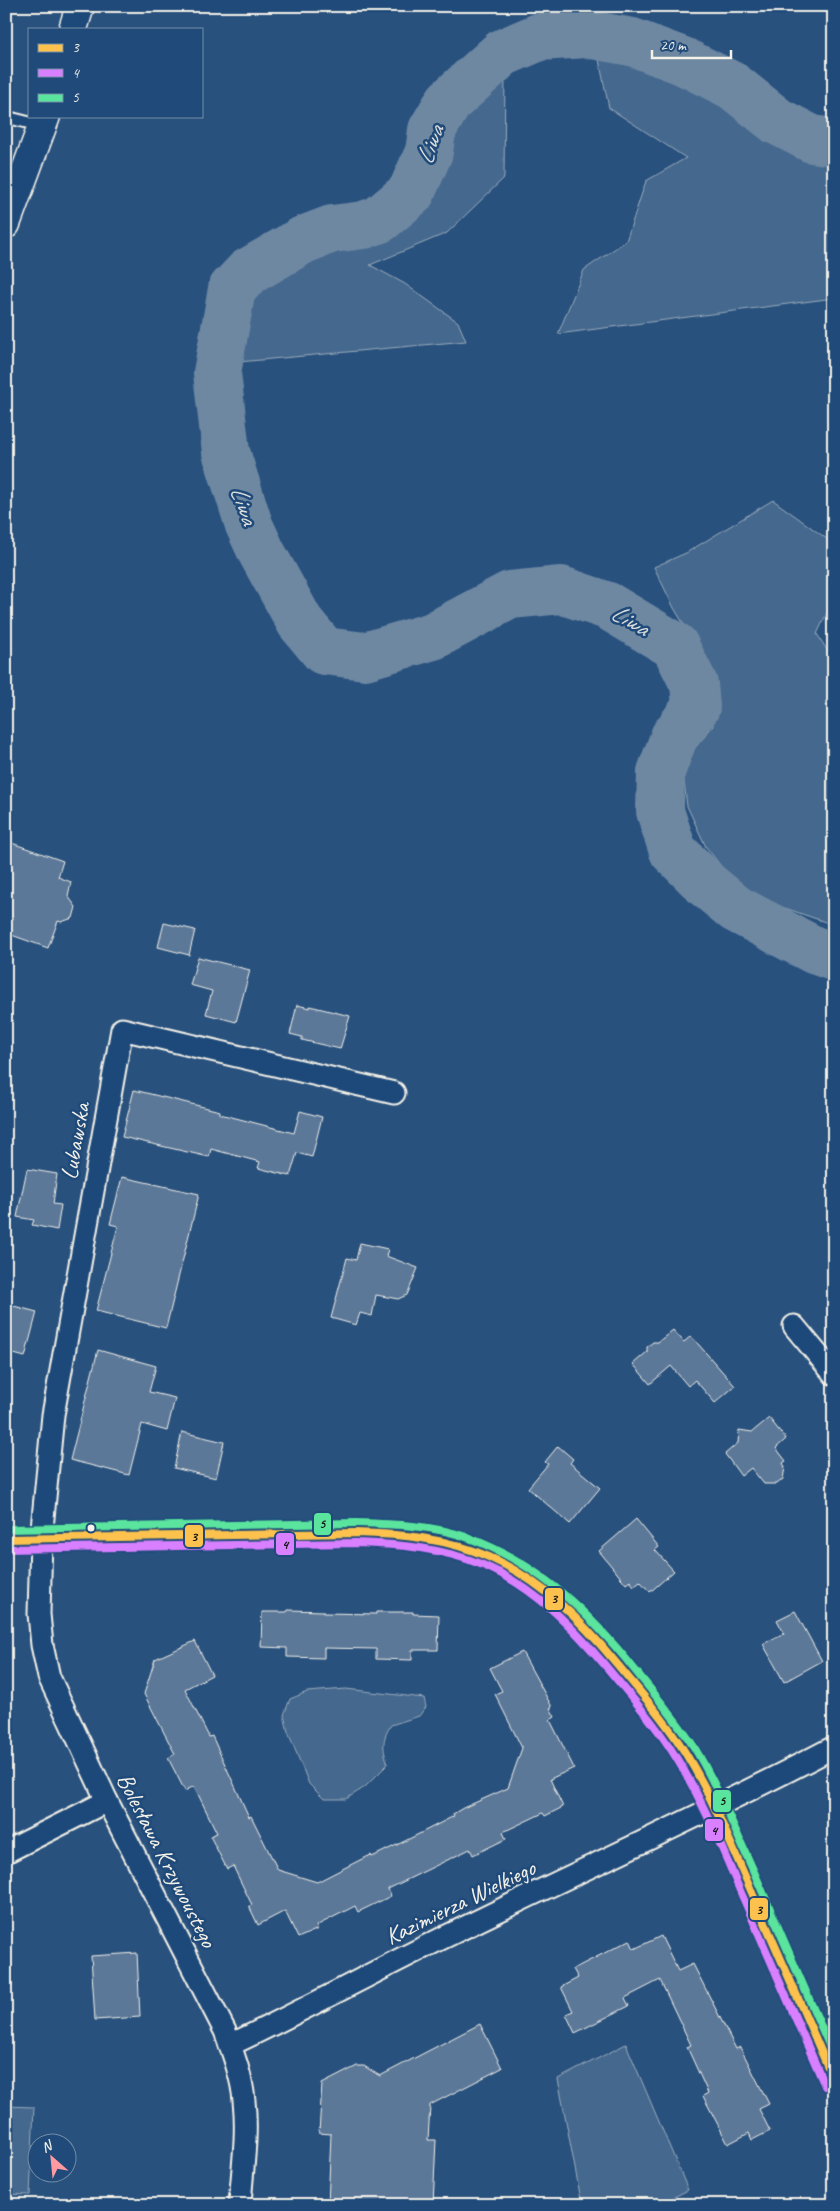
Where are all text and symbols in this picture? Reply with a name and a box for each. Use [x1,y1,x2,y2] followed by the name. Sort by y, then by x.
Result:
[28,28,202,118] legend
[652,28,731,60] scale bar
[660,36,687,55] text: 20 m
[72,38,80,57] text: 3
[72,64,80,83] text: 4
[72,88,80,107] text: 5
[408,120,452,169] water label: Liwa
[223,482,266,530] water label: Liwa
[605,597,656,644] water label: Liwa
[54,1098,97,1182] street label: Lubawska
[313,1512,332,1536] line badge: 5
[319,1515,327,1532] text: 5
[86,1523,96,1533] unlabelled marker
[184,1524,204,1548] line badge: 3
[191,1528,199,1545] text: 3
[275,1532,295,1556] line badge: 4
[282,1536,290,1553] text: 4
[544,1587,564,1611] line badge: 3
[551,1590,559,1607] text: 3
[110,1768,225,1953] street label: Bolesława Krzywoustego
[712,1789,732,1813] line badge: 5
[719,1792,727,1809] text: 5
[704,1818,724,1842] line badge: 4
[711,1822,719,1839] text: 4
[380,1852,542,1951] street label: Kazimierza Wielkiego
[749,1897,769,1921] line badge: 3
[756,1901,764,1918] text: 3
[28,2134,78,2184] north arrow
[39,2136,56,2156] text: N

